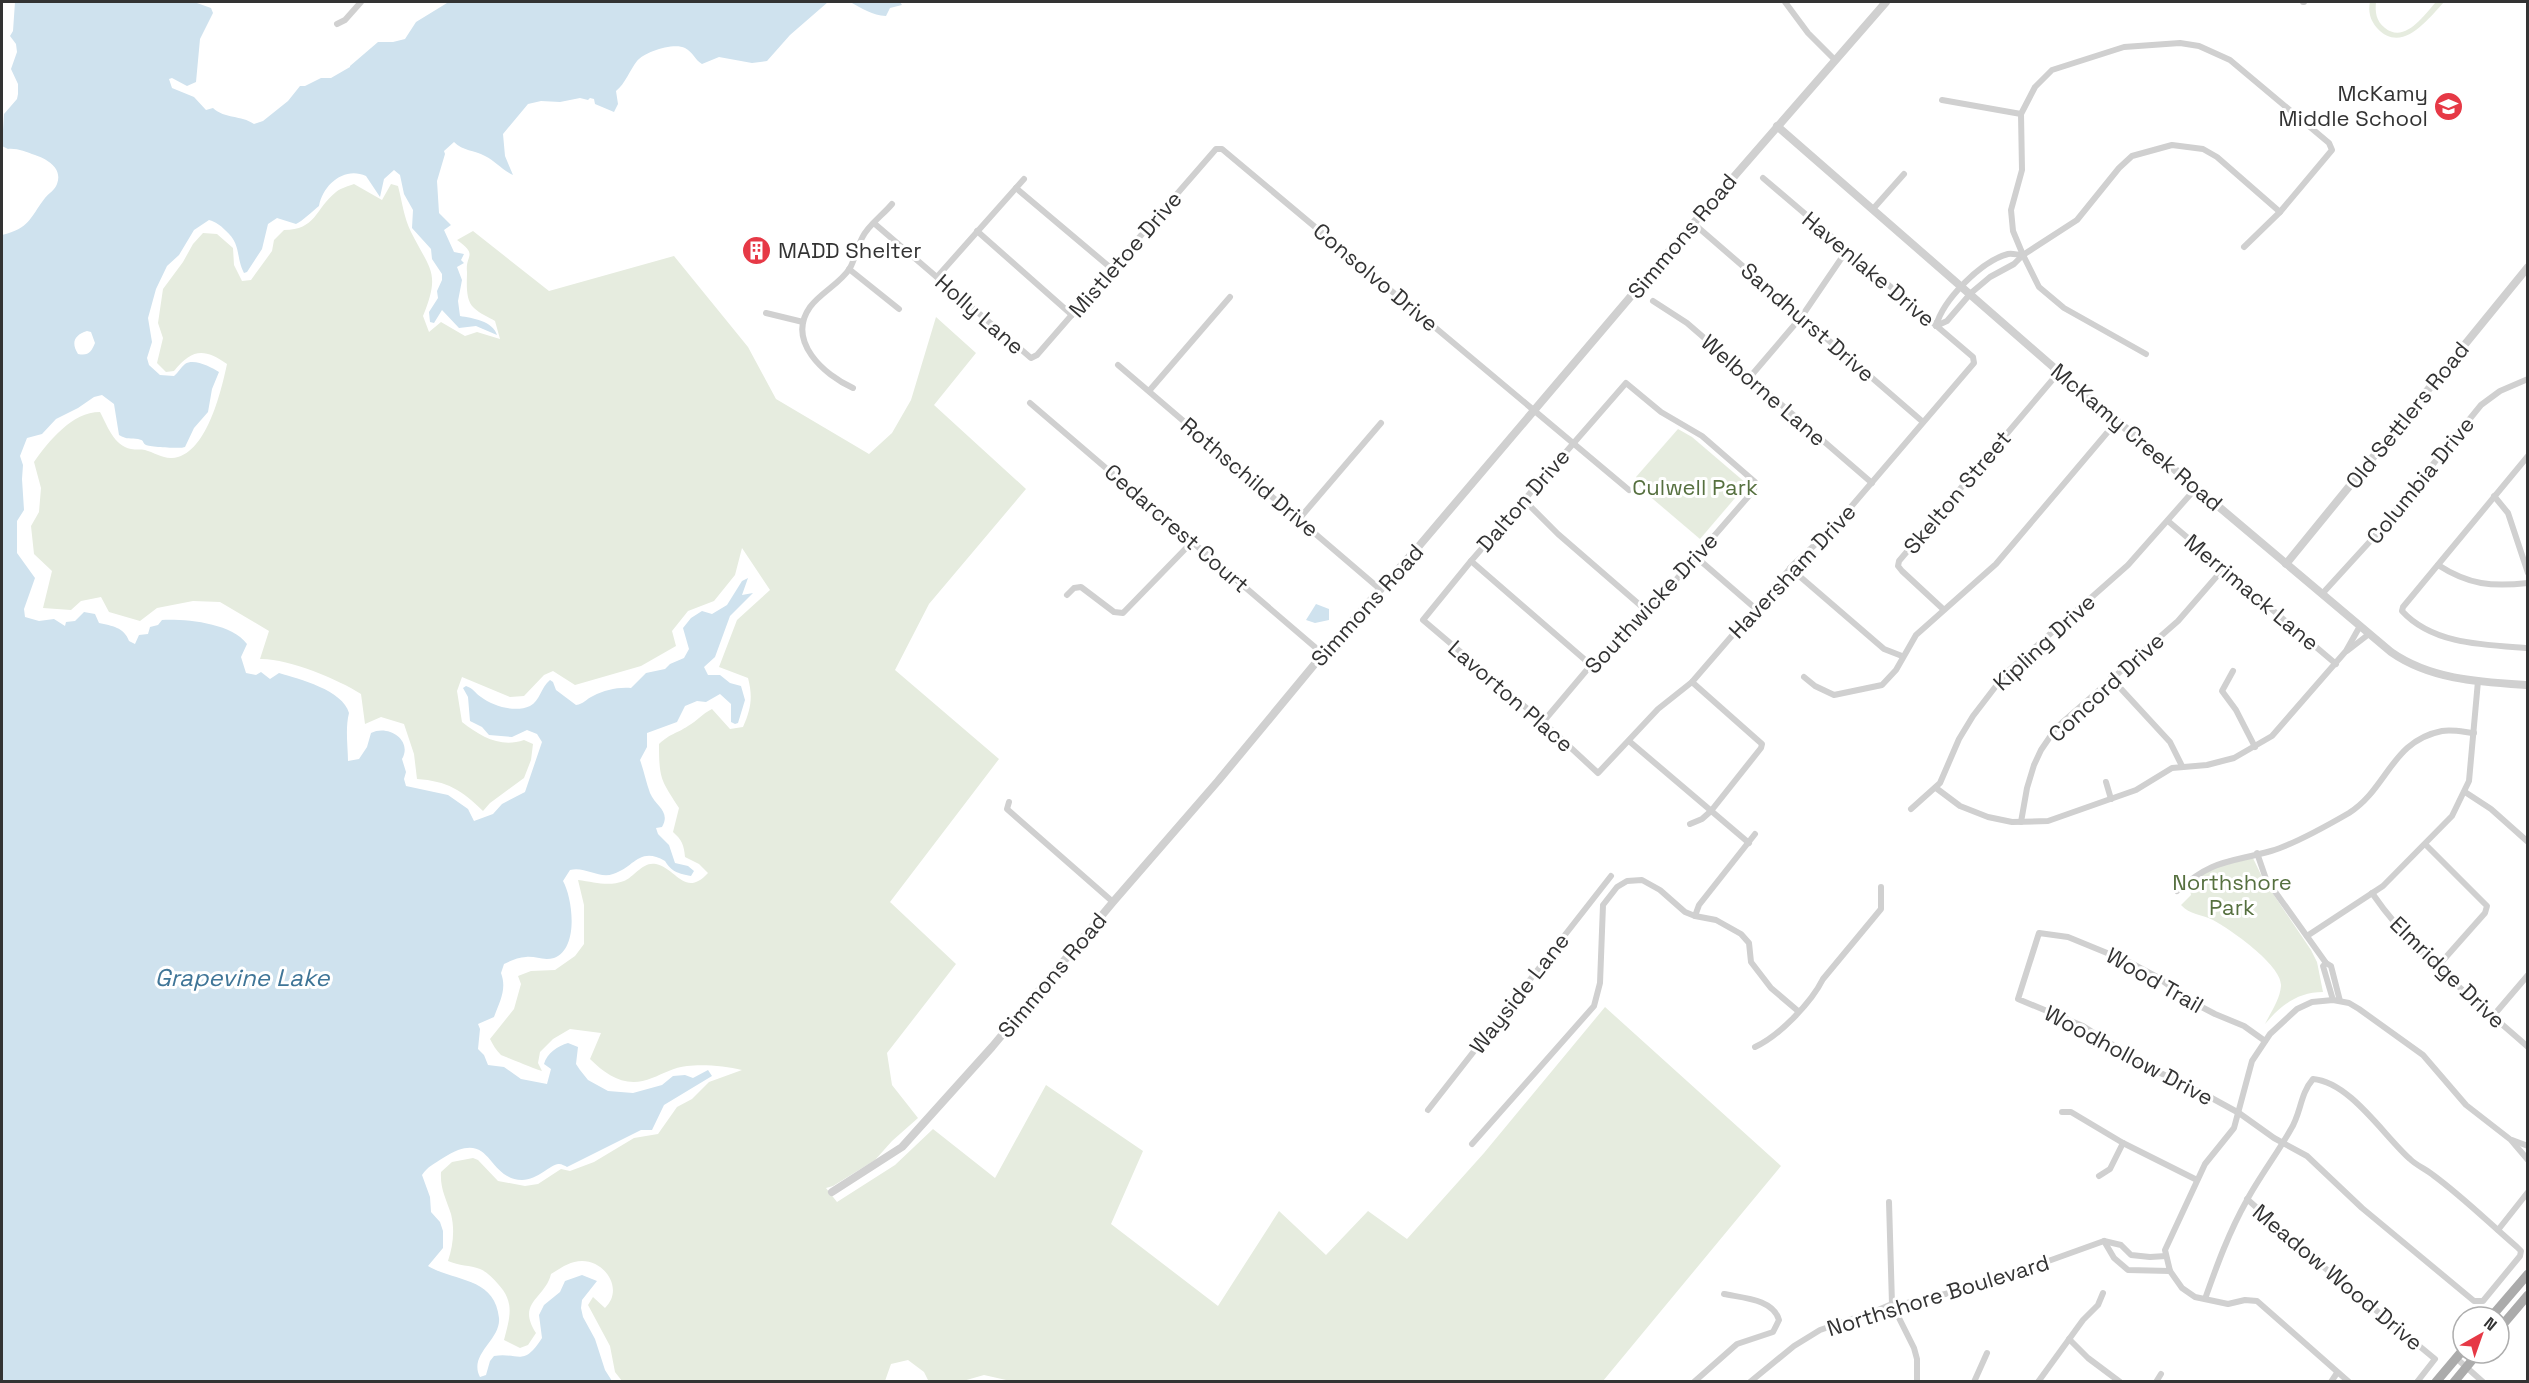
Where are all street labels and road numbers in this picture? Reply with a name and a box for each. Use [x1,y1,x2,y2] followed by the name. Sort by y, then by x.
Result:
[1621,168,1743,304] street label: Simmons Road
[1062,185,1188,323] street label: Mistletoe Drive
[1797,205,1941,333] street label: Havenlake Drive
[1308,216,1444,338] street label: Consolvo Drive
[1735,256,1881,388] street label: Sandhurst Drive
[930,268,1030,360] street label: Holly Lane
[1696,328,1832,452] street label: Welborne Lane
[2339,336,2475,494] street label: Old Settlers Road
[2045,357,2229,517] street label: McKamy Creek Road
[1175,411,1325,543] street label: Rothschild Drive
[2360,411,2480,549] street label: Columbia Drive
[1897,424,2017,560] street label: Skelton Street
[1471,443,1575,557] street label: Dalton Drive
[1099,458,1255,598] street label: Cedarcrest Court
[1722,498,1862,644] street label: Haversham Drive
[1578,527,1724,679] street label: Southwicke Drive
[2179,528,2325,656] street label: Merrimack Lane
[1305,538,1429,672] street label: Simmons Road
[1987,588,2101,696] street label: Kipling Drive
[2042,626,2170,748] street label: Concord Drive
[1443,634,1579,758] street label: Lavorton Place
[991,907,1113,1043] street label: Simmons Road
[2384,910,2512,1034] street label: Elmridge Drive
[1463,927,1575,1059] street label: Wayside Lane
[2101,941,2209,1019] street label: Wood Trail
[2040,999,2218,1111] street label: Woodhollow Drive
[2247,1198,2429,1356] street label: Meadow Wood Drive
[1823,1248,2053,1342] street label: Northshore Boulevard

